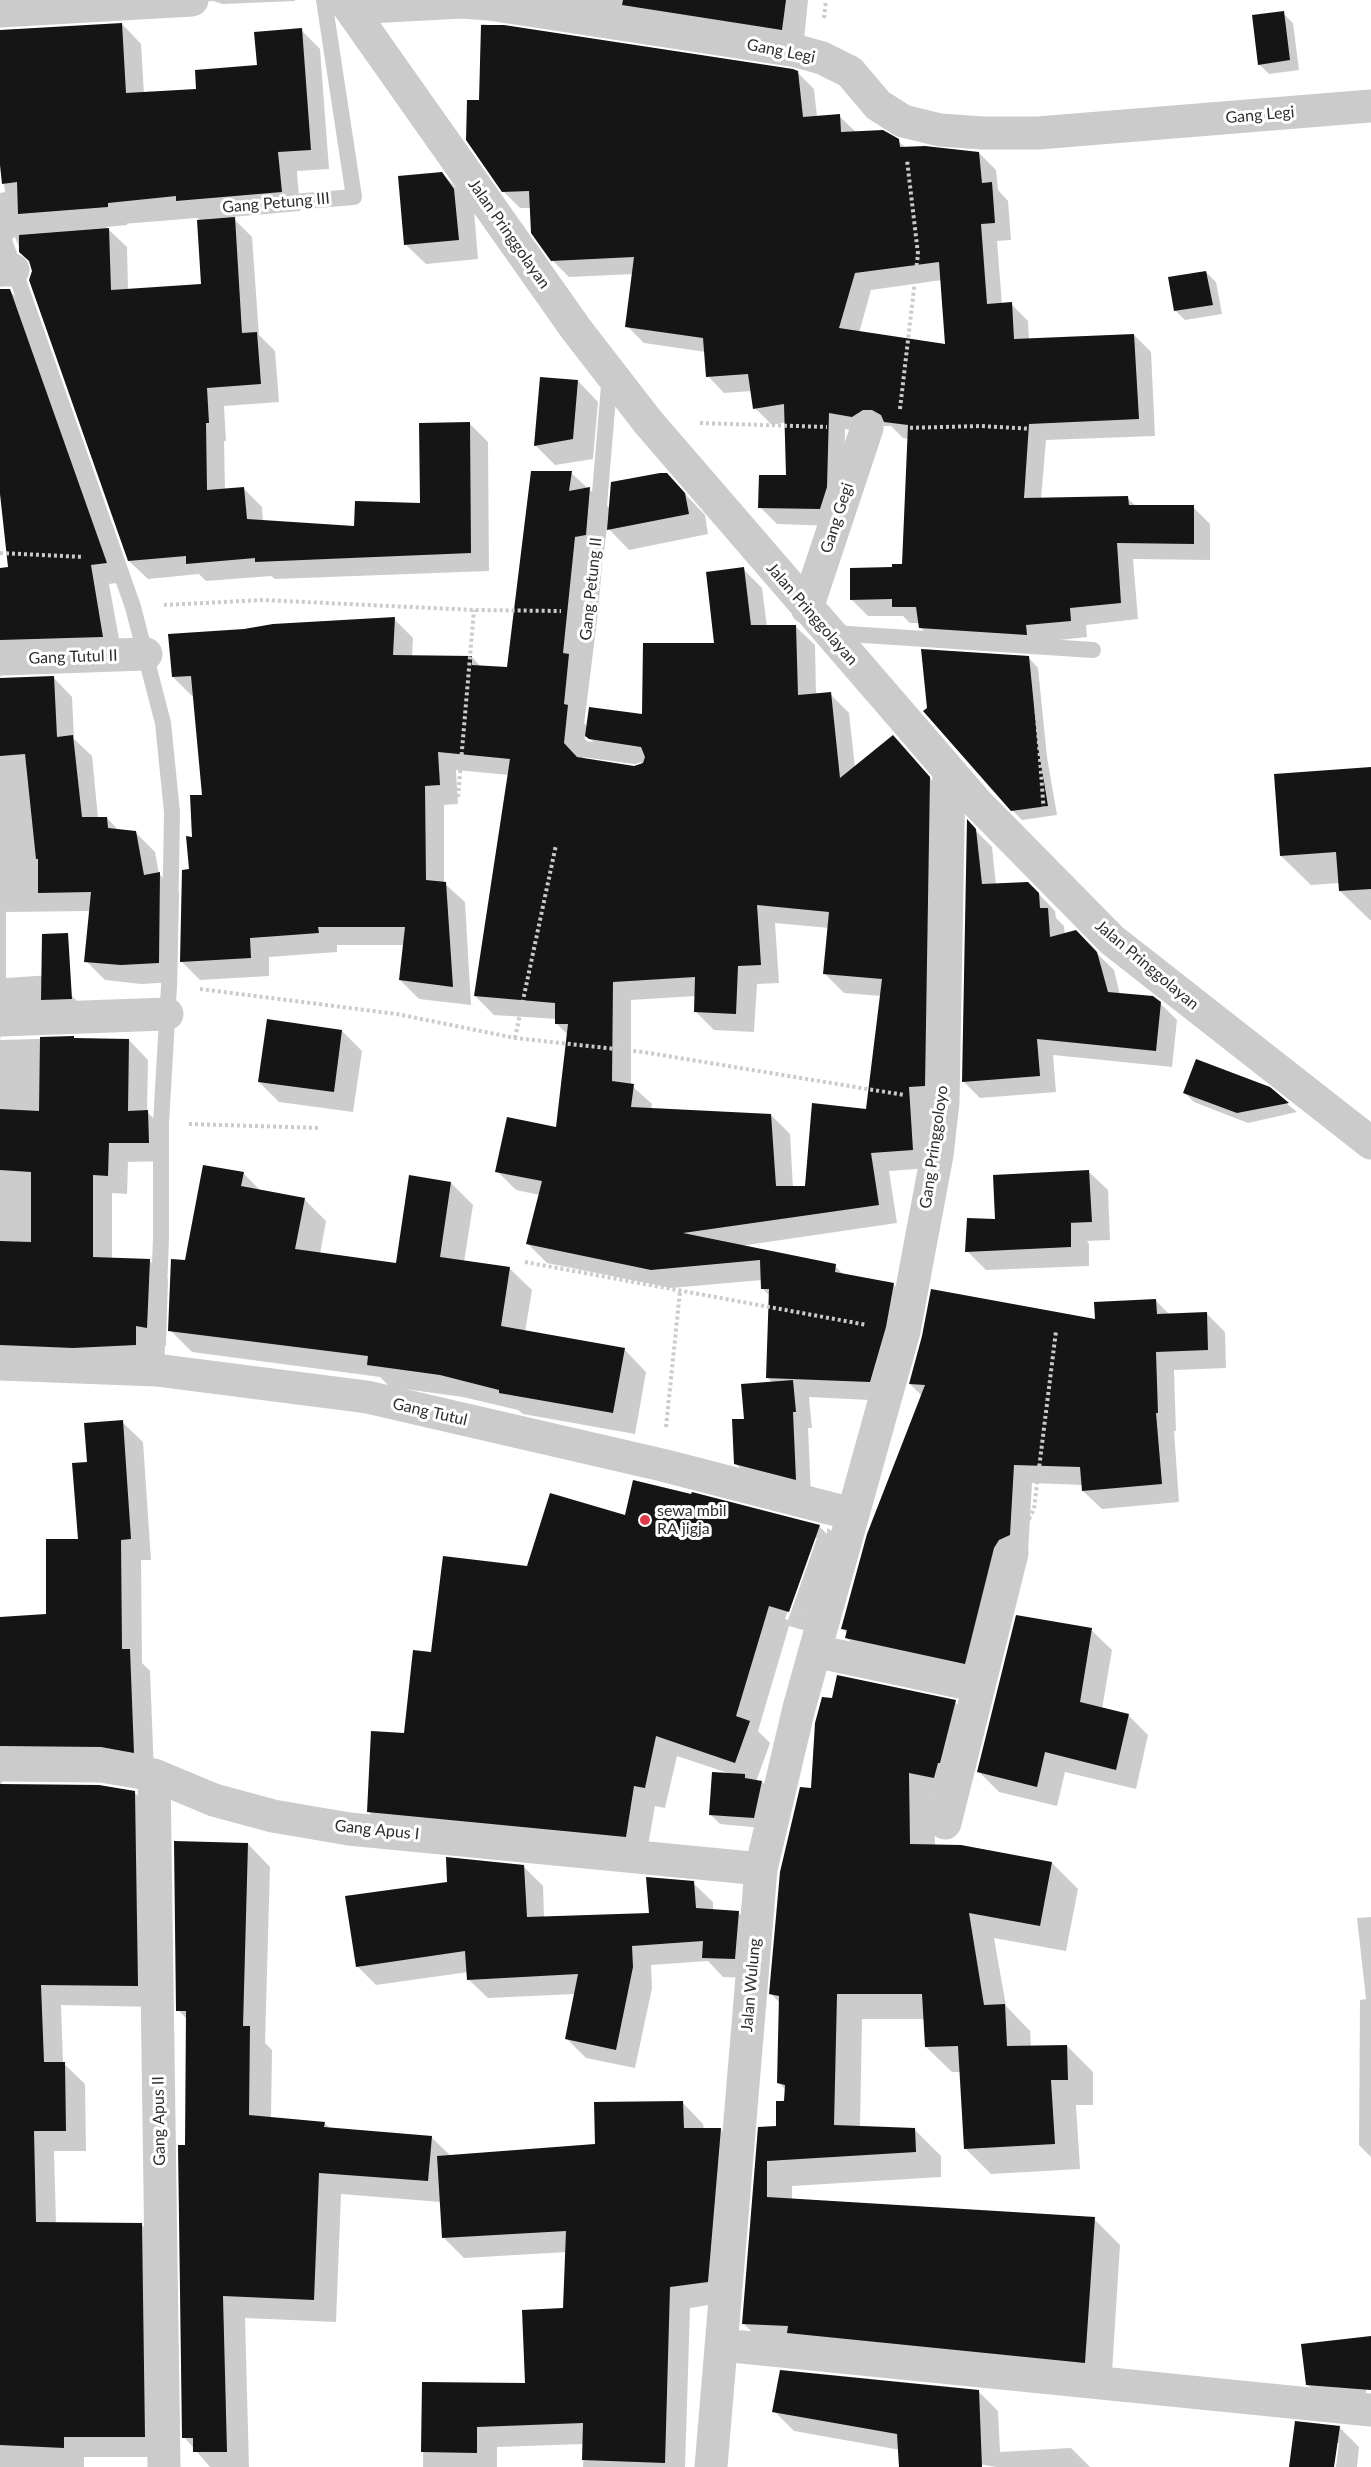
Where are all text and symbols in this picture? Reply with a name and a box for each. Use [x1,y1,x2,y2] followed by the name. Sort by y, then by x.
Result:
[745,35,817,67] street label: Gang Legi
[1225,102,1295,128] street label: Gang Legi
[464,176,554,292] street label: Jalan Pringgolayan
[221,189,331,217] street label: Gang Petung III
[817,480,857,556] street label: Gang Gegi
[576,537,606,641] street label: Gang Petung II
[762,559,862,669] street label: Jalan Pringgolayan
[28,646,118,668] street label: Gang Tutul II
[1091,916,1203,1014] street label: Jalan Pringgolayan
[916,1084,952,1210] street label: Gang Pringgoloyo
[391,1394,469,1430] street label: Gang Tutul
[657,1501,727,1539] place label: sewa mbil RA jigja
[638,1513,652,1527] marker: sewa mbil RA jigja
[334,1816,420,1844] street label: Gang Apus I
[737,1937,765,2033] street label: Jalan Wulung
[149,2076,169,2166] street label: Gang Apus II

